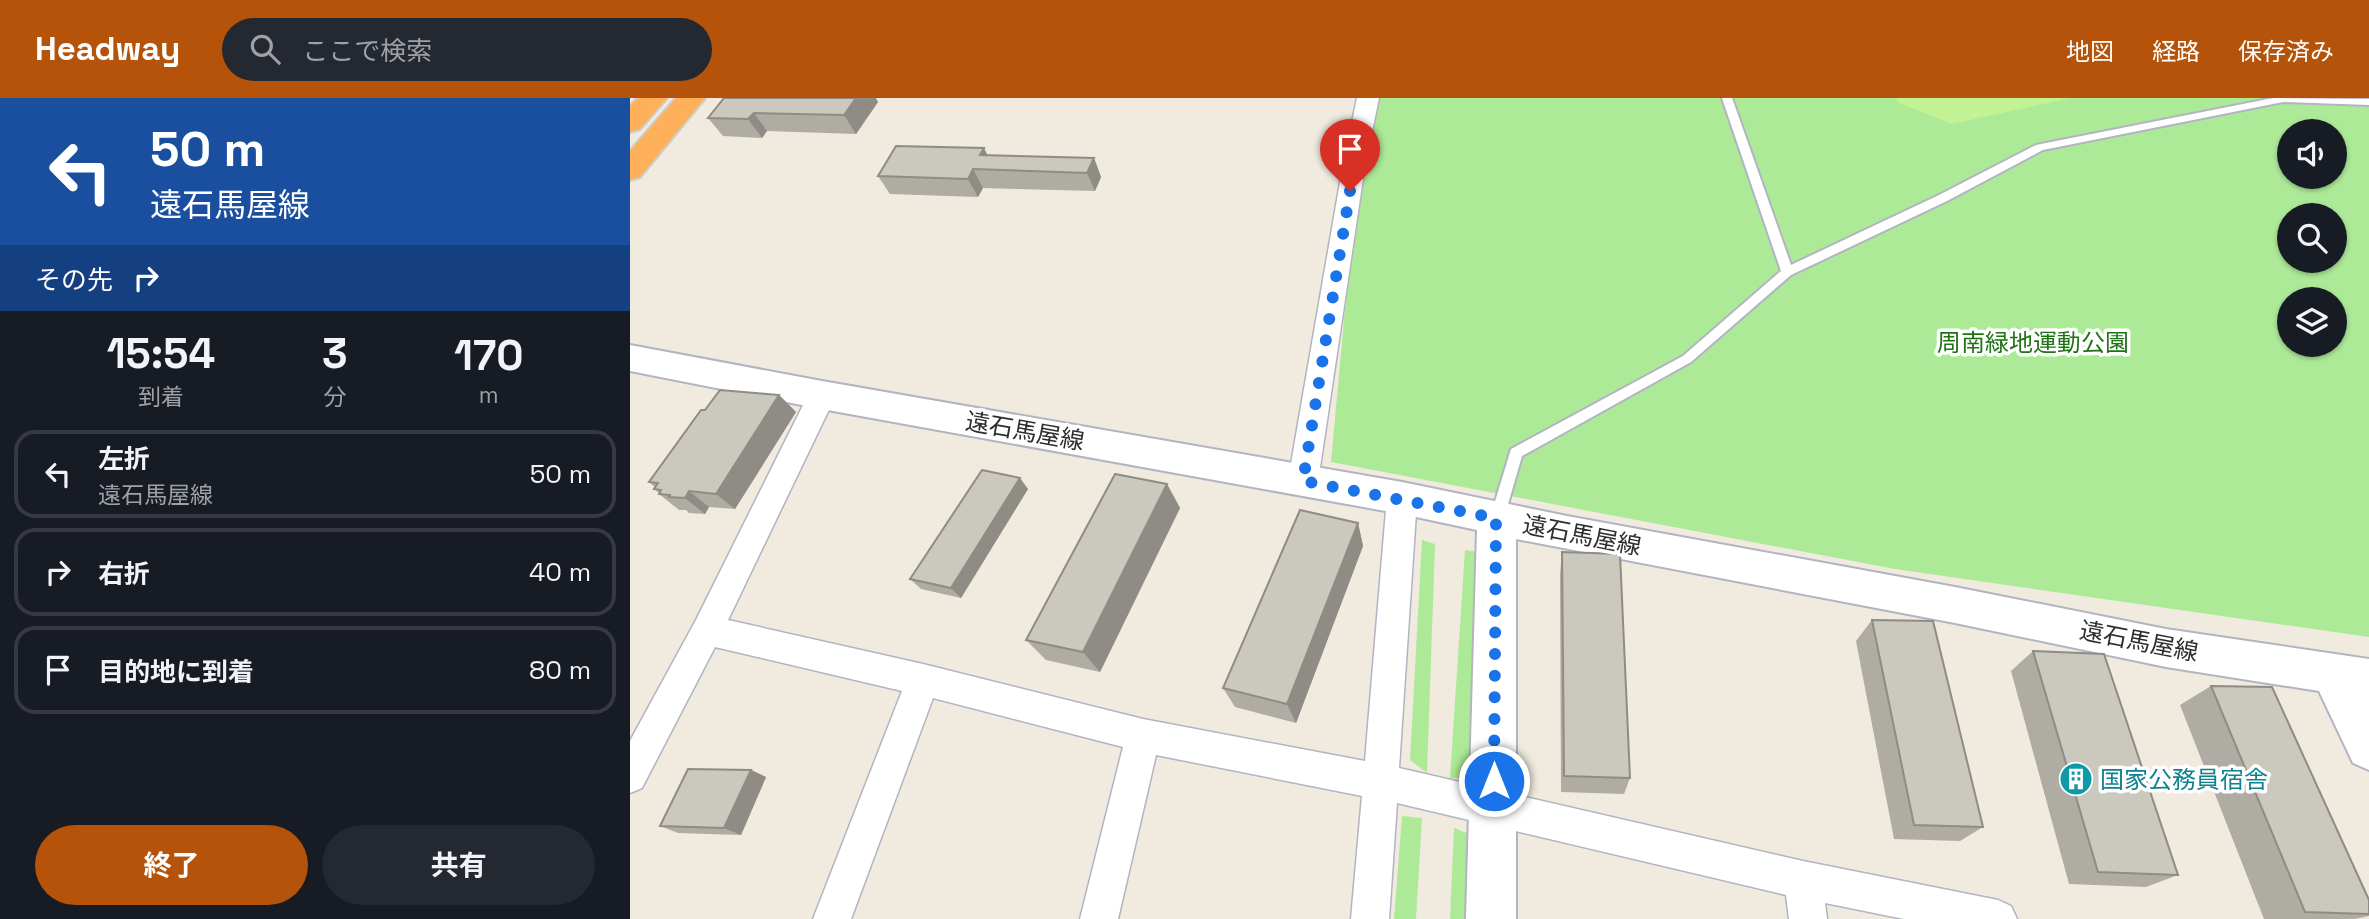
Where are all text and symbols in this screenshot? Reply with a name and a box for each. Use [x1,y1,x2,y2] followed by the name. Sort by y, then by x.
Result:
[222,18,712,81] search box
[35,28,180,70] text: Headway
[246,30,284,68] icon: search
[302,34,432,68] text: ここで検索
[2066,36,2114,67] text: 地図
[2152,36,2200,67] text: 経路
[2238,36,2334,67] text: 保存済み
[150,118,265,180] text: 50 m
[1320,119,1380,191] pin
[2277,119,2347,357] map controls
[2277,119,2347,189] button: sound
[35,126,126,217] icon: left
[1331,130,1369,168] icon: arrive
[150,185,310,225] text: 遠石馬屋線
[2277,203,2347,273] button: search
[127,259,165,297] icon: right
[35,263,113,297] text: その先
[2277,287,2347,357] button: layers
[107,327,215,380] text: 15:54
[322,327,347,380] text: 3
[1937,327,2129,358] park label: 周南緑地運動公園
[454,329,523,382] text: 170
[479,380,499,410] text: m
[138,382,184,412] text: 到着
[323,382,346,412] text: 分
[963,405,1087,457] street label: 遠石馬屋線
[98,442,150,476] text: 左折
[39,455,77,493] icon: left
[530,457,591,491] text: 50 m
[98,480,213,510] text: 遠石馬屋線
[1520,508,1644,562] street label: 遠石馬屋線
[39,553,77,591] icon: right
[529,555,591,589] text: 40 m
[98,557,150,591] text: 右折
[2077,614,2201,668] street label: 遠石馬屋線
[39,651,77,689] icon: arrive
[529,653,591,687] text: 80 m
[98,655,254,689] text: 目的地に到着
[1457,744,1531,818] position arrow
[2057,760,2095,798] building icon: 国家公務員宿舎
[2100,764,2268,795] place label: 国家公務員宿舎
[35,825,308,905] button: 終了
[322,825,595,905] button: 共有

